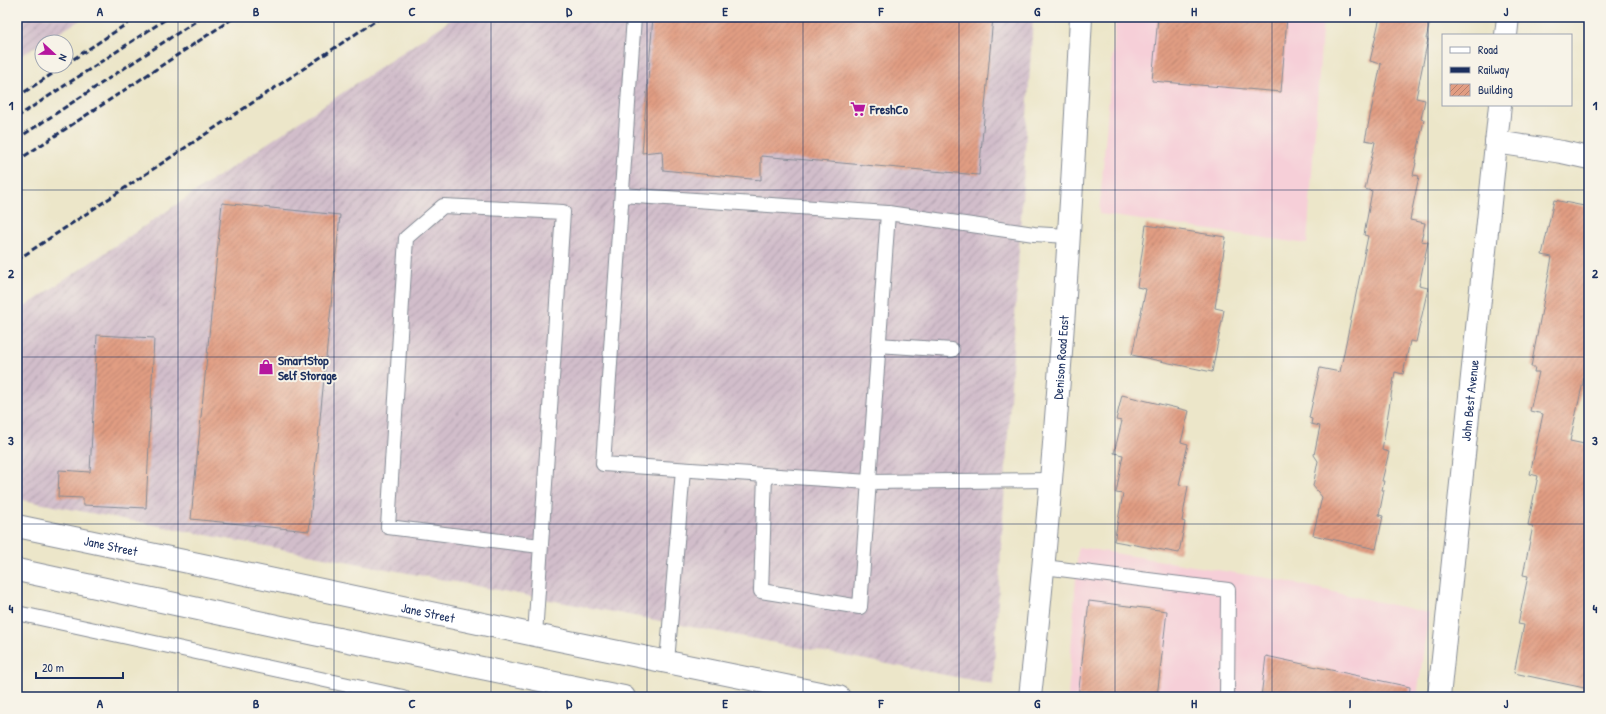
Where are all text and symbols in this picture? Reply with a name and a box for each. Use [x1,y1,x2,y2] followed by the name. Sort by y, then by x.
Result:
[97,2,104,20] text: A
[253,2,260,20] text: B
[408,2,416,20] text: C
[566,2,573,20] text: D
[722,2,728,20] text: E
[878,2,885,20] text: F
[1034,2,1041,20] text: G
[1191,2,1197,20] text: H
[1348,2,1352,20] text: I
[1504,2,1509,20] text: J
[34,34,74,74] north arrow
[1442,34,1572,106] legend
[1478,41,1498,58] text: Road
[56,52,71,63] text: N
[1478,61,1509,78] text: Railway
[1478,81,1513,98] text: Building
[9,96,14,114] text: 1
[1593,96,1598,114] text: 1
[849,100,867,118] supermarket icon: FreshCo
[869,100,909,118] place label: FreshCo
[8,264,15,282] text: 2
[1592,264,1599,282] text: 2
[1049,314,1073,400] street label: Denison Road East
[278,351,338,385] place label: SmartStop Self Storage
[257,358,275,376] shop icon: SmartStop Self Storage
[1456,359,1483,442] street label: John Best Avenue
[8,431,14,449] text: 3
[1592,431,1598,449] text: 3
[83,531,140,560] street label: Jane Street
[400,598,457,627] street label: Jane Street
[9,599,14,617] text: 4
[1593,599,1598,617] text: 4
[36,654,123,680] scale bar
[42,659,64,676] text: 20 m
[97,694,104,712] text: A
[253,694,260,712] text: B
[408,694,416,712] text: C
[566,694,573,712] text: D
[722,694,728,712] text: E
[878,694,885,712] text: F
[1034,694,1041,712] text: G
[1191,694,1197,712] text: H
[1348,694,1352,712] text: I
[1504,694,1509,712] text: J

